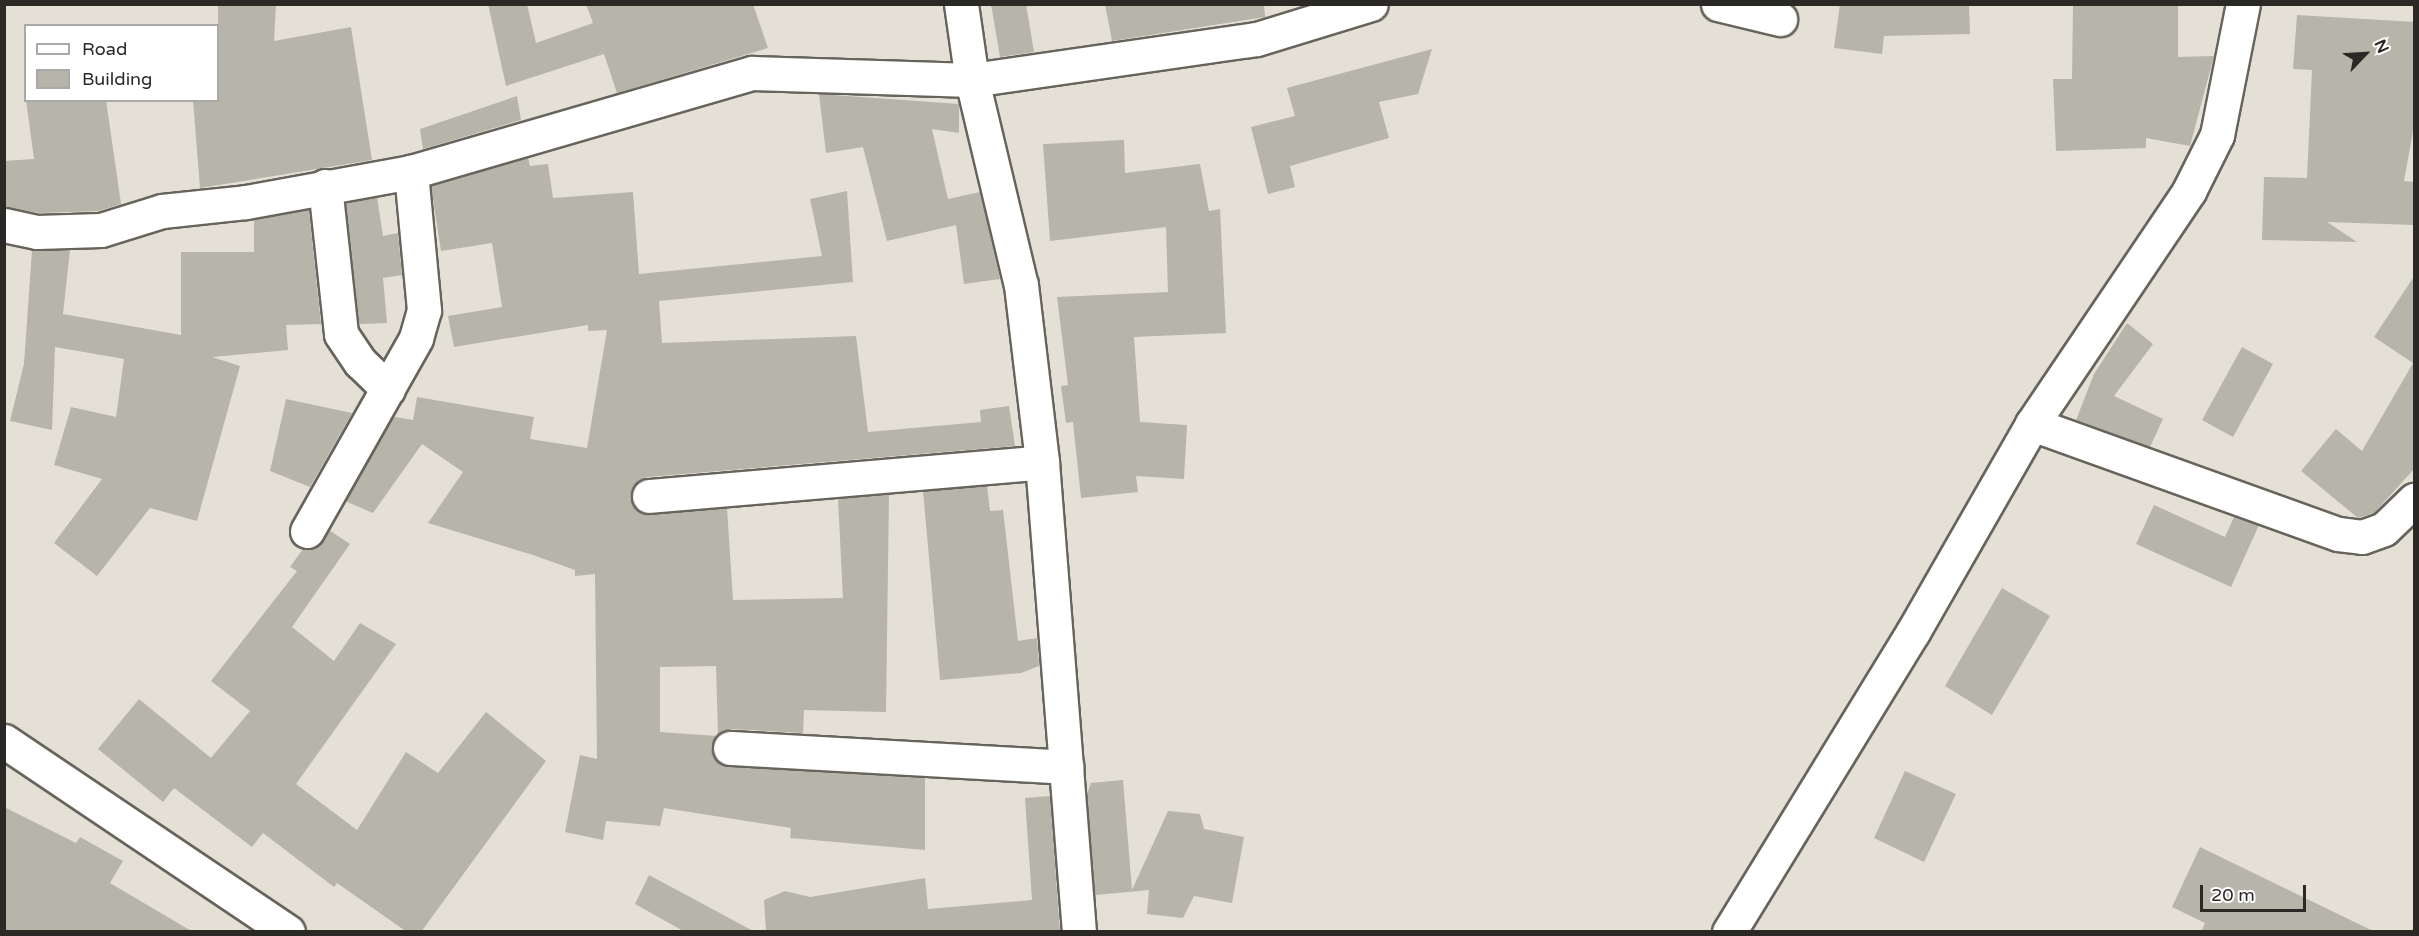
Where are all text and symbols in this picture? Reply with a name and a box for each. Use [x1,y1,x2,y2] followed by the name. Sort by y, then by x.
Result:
[24,24,219,102] legend
[2335,24,2395,84] north arrow
[2370,36,2393,56] text: N
[82,38,127,60] text: Road
[82,68,152,90] text: Building
[2203,873,2310,911] scale bar
[2211,884,2255,906] text: 20 m

